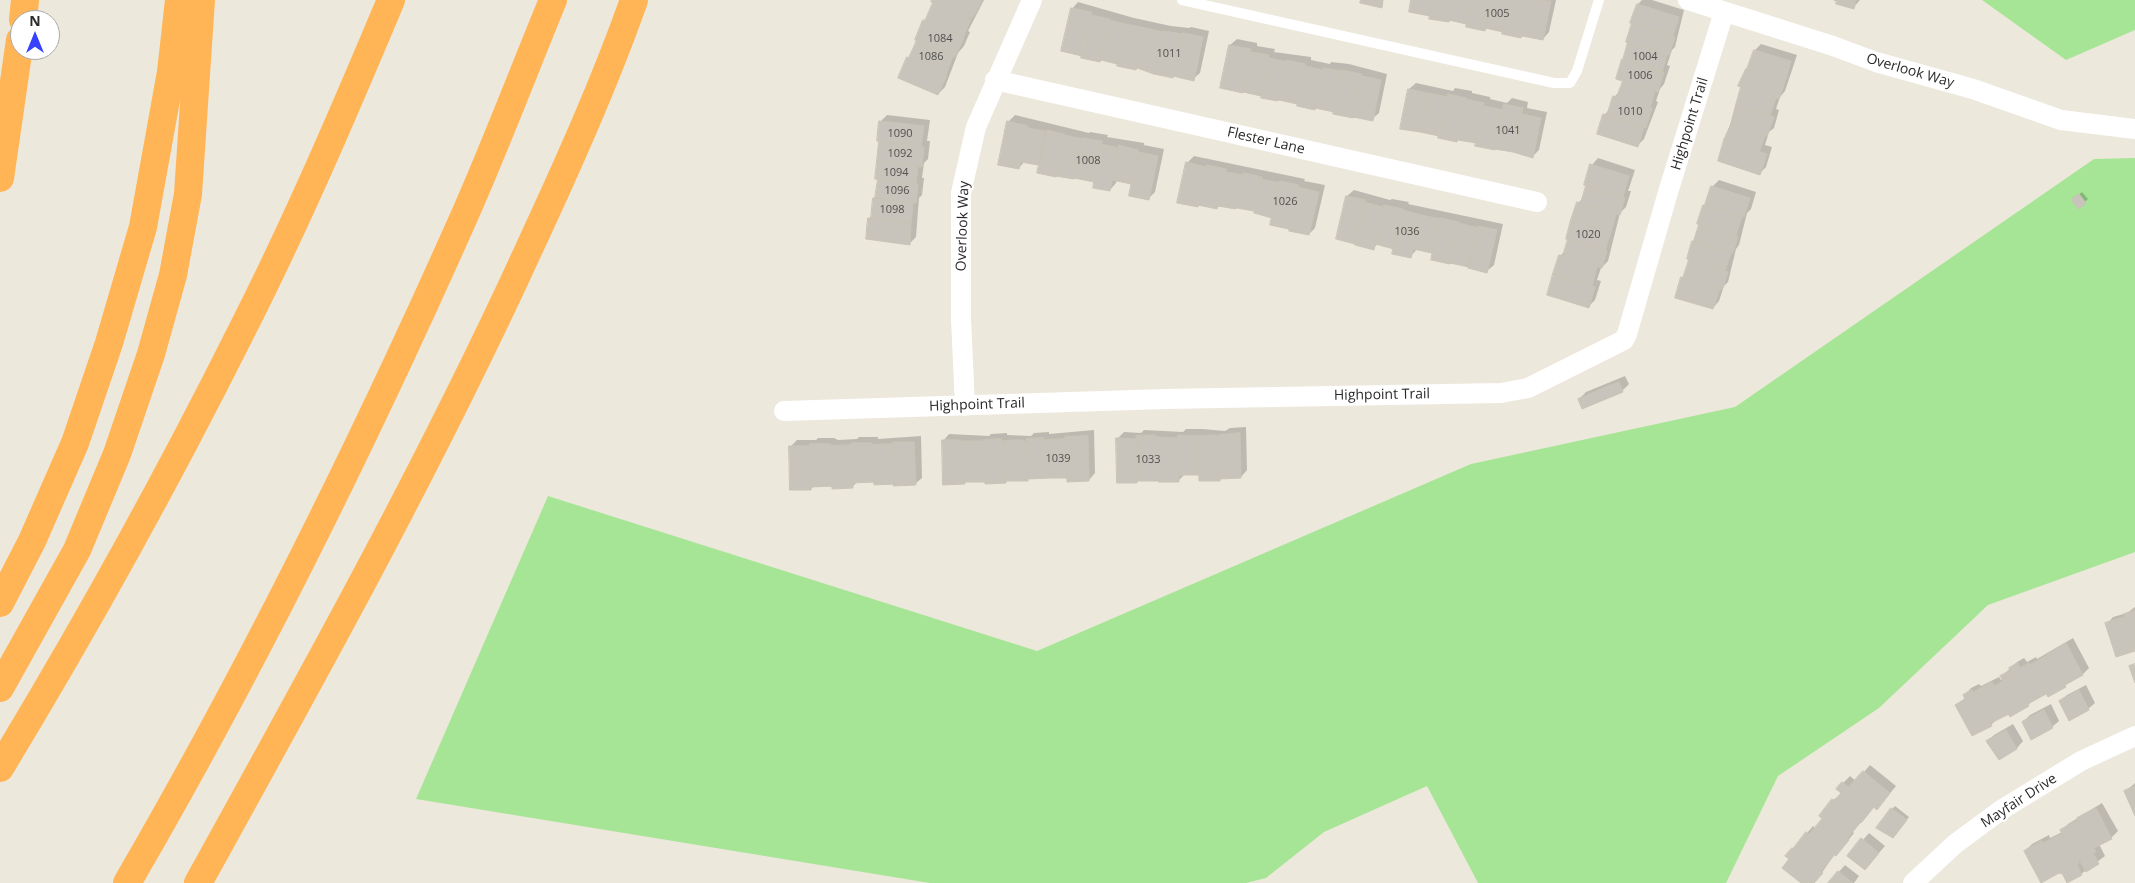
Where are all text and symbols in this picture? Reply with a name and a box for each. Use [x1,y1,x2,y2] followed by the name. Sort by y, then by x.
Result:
[1484,7,1510,21] house number: 1005
[10,10,60,60] north arrow
[29,11,41,30] text: N
[927,32,953,46] house number: 1084
[1156,47,1182,61] house number: 1011
[918,50,944,64] house number: 1086
[1632,50,1658,64] house number: 1004
[1864,50,1956,92] street label: Overlook Way
[1627,69,1653,83] house number: 1006
[1668,76,1712,172] street label: Highpoint Trail
[1617,105,1643,119] house number: 1010
[1226,124,1306,158] street label: Flester Lane
[1495,124,1521,138] house number: 1041
[887,127,913,141] house number: 1090
[887,147,913,161] house number: 1092
[1075,154,1101,168] house number: 1008
[883,166,909,180] house number: 1094
[953,180,973,272] street label: Overlook Way
[884,184,910,198] house number: 1096
[1272,195,1298,209] house number: 1026
[879,203,905,217] house number: 1098
[1394,225,1420,239] house number: 1036
[1575,228,1601,242] house number: 1020
[1334,386,1430,404] street label: Highpoint Trail
[929,395,1025,415] street label: Highpoint Trail
[1045,452,1071,466] house number: 1039
[1135,453,1161,467] house number: 1033
[1978,770,2060,832] street label: Mayfair Drive

